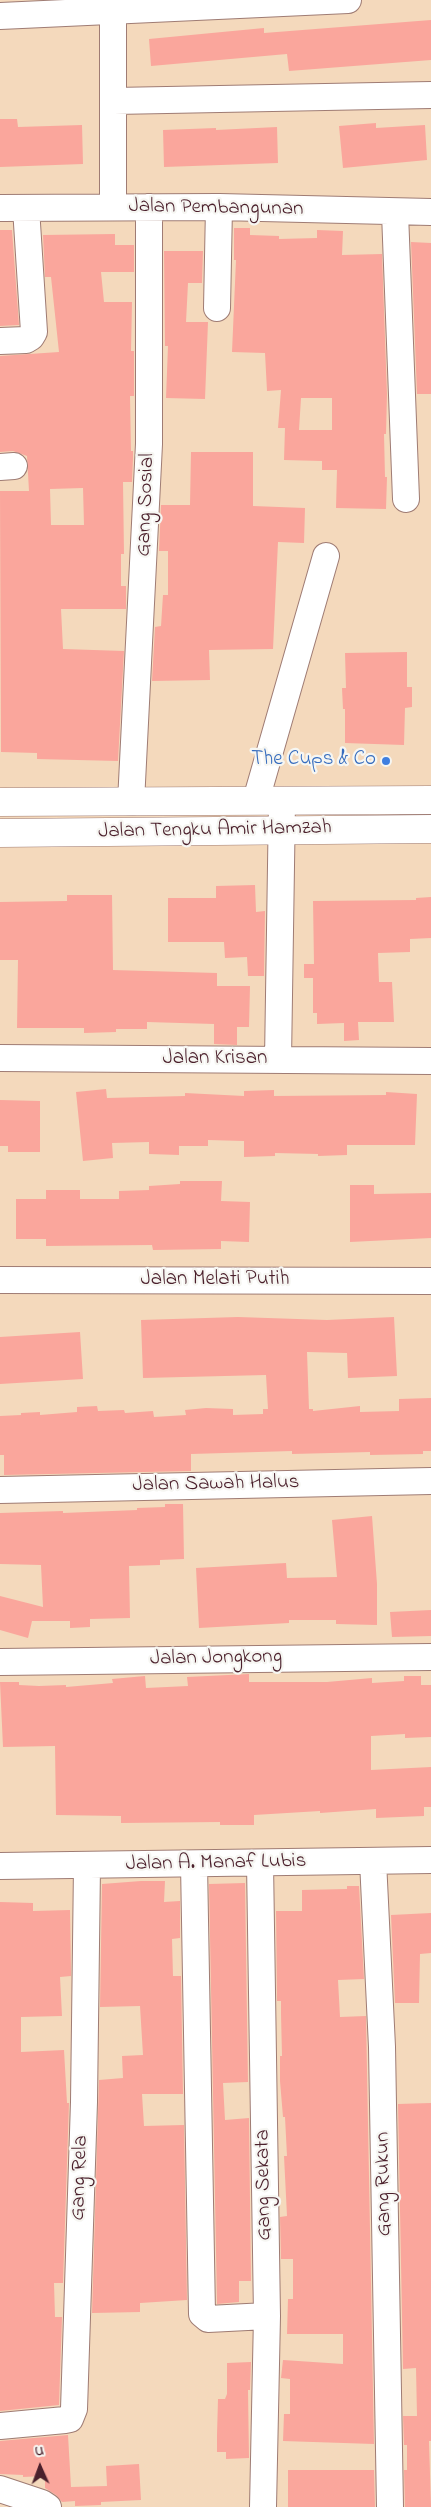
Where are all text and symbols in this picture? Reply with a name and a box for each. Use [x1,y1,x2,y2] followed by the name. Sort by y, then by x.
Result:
[128,195,304,223] street label: Jalan Pembangunan
[133,453,161,557] street label: Gang Sosial
[251,748,376,774] place label: The Cups & Co
[380,755,392,767] marker: The Cups & Co
[98,816,332,846] street label: Jalan Tengku Amir Hamzah
[163,1047,267,1073] street label: Jalan Krisan
[141,1268,289,1294] street label: Jalan Melati Putih
[132,1471,300,1499] street label: Jalan Sawah Halus
[150,1645,282,1673] street label: Jalan Jongkong
[126,1850,306,1878] street label: Jalan A. Manaf Lubis
[251,2129,279,2241] street label: Gang Sekata
[371,2131,399,2237] street label: Gang Rukun
[67,2135,95,2221] street label: Gang Rela
[35,2441,44,2462] text: U
[15,2442,65,2492] north arrow

